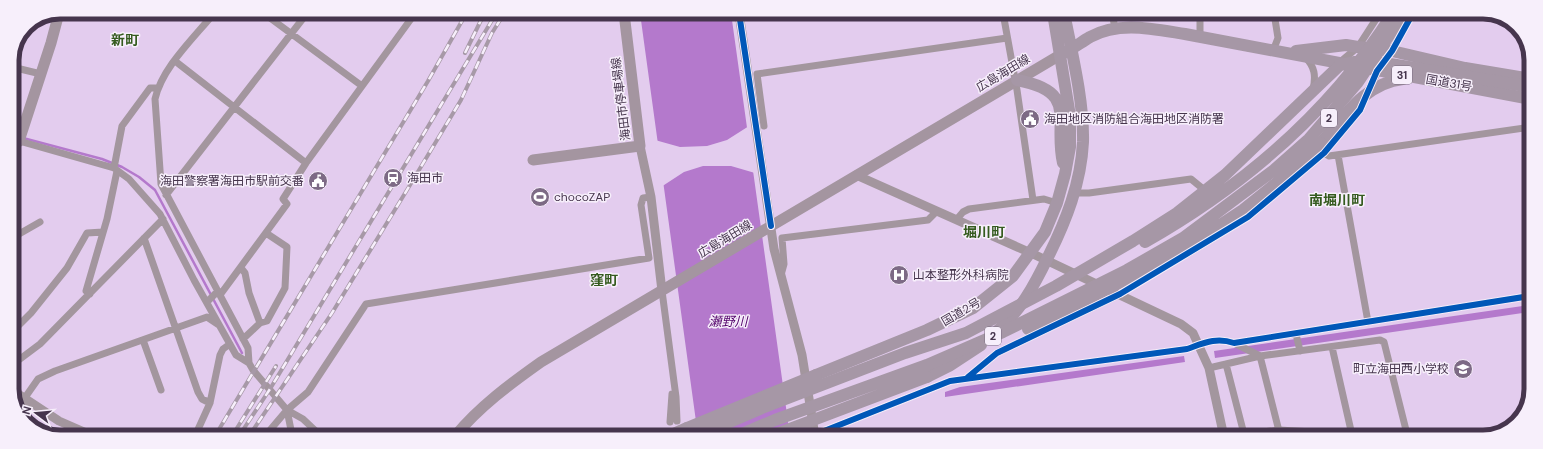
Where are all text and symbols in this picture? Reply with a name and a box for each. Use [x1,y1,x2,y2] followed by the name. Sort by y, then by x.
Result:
[111,31,139,49] district label: 新町
[973,51,1033,95] street label: 広島海田線
[608,56,634,142] street label: 海田市停車場線
[1392,66,1412,84] road number: 31
[1425,71,1473,95] street label: 国道31号
[1019,108,1041,130] public building icon: 海田地区消防組合海田地区消防署
[1321,109,1337,127] road number: 2
[1044,111,1224,127] place label: 海田地区消防組合海田地区消防署
[382,167,404,189] station icon: 海田市
[307,170,329,192] public building icon: 海田警察署海田市駅前交番
[407,170,443,186] place label: 海田市
[160,173,304,189] place label: 海田警察署海田市駅前交番
[529,186,551,208] sports icon: chocoZAP
[554,189,610,205] place label: chocoZAP
[1309,191,1365,209] district label: 南堀川町
[695,217,755,261] street label: 広島海田線
[963,223,1005,241] district label: 堀川町
[888,264,910,286] hospital icon: 山本整形外科病院
[913,267,1009,283] place label: 山本整形外科病院
[590,271,618,289] district label: 窪町
[938,294,984,330] street label: 国道2号
[708,313,749,330] water label: 瀬野川
[985,327,1001,345] road number: 2
[1452,358,1474,380] school or university icon: 町立海田西小学校
[1353,361,1449,377] place label: 町立海田西小学校
[16,393,56,433] north arrow
[19,404,34,416] text: N

